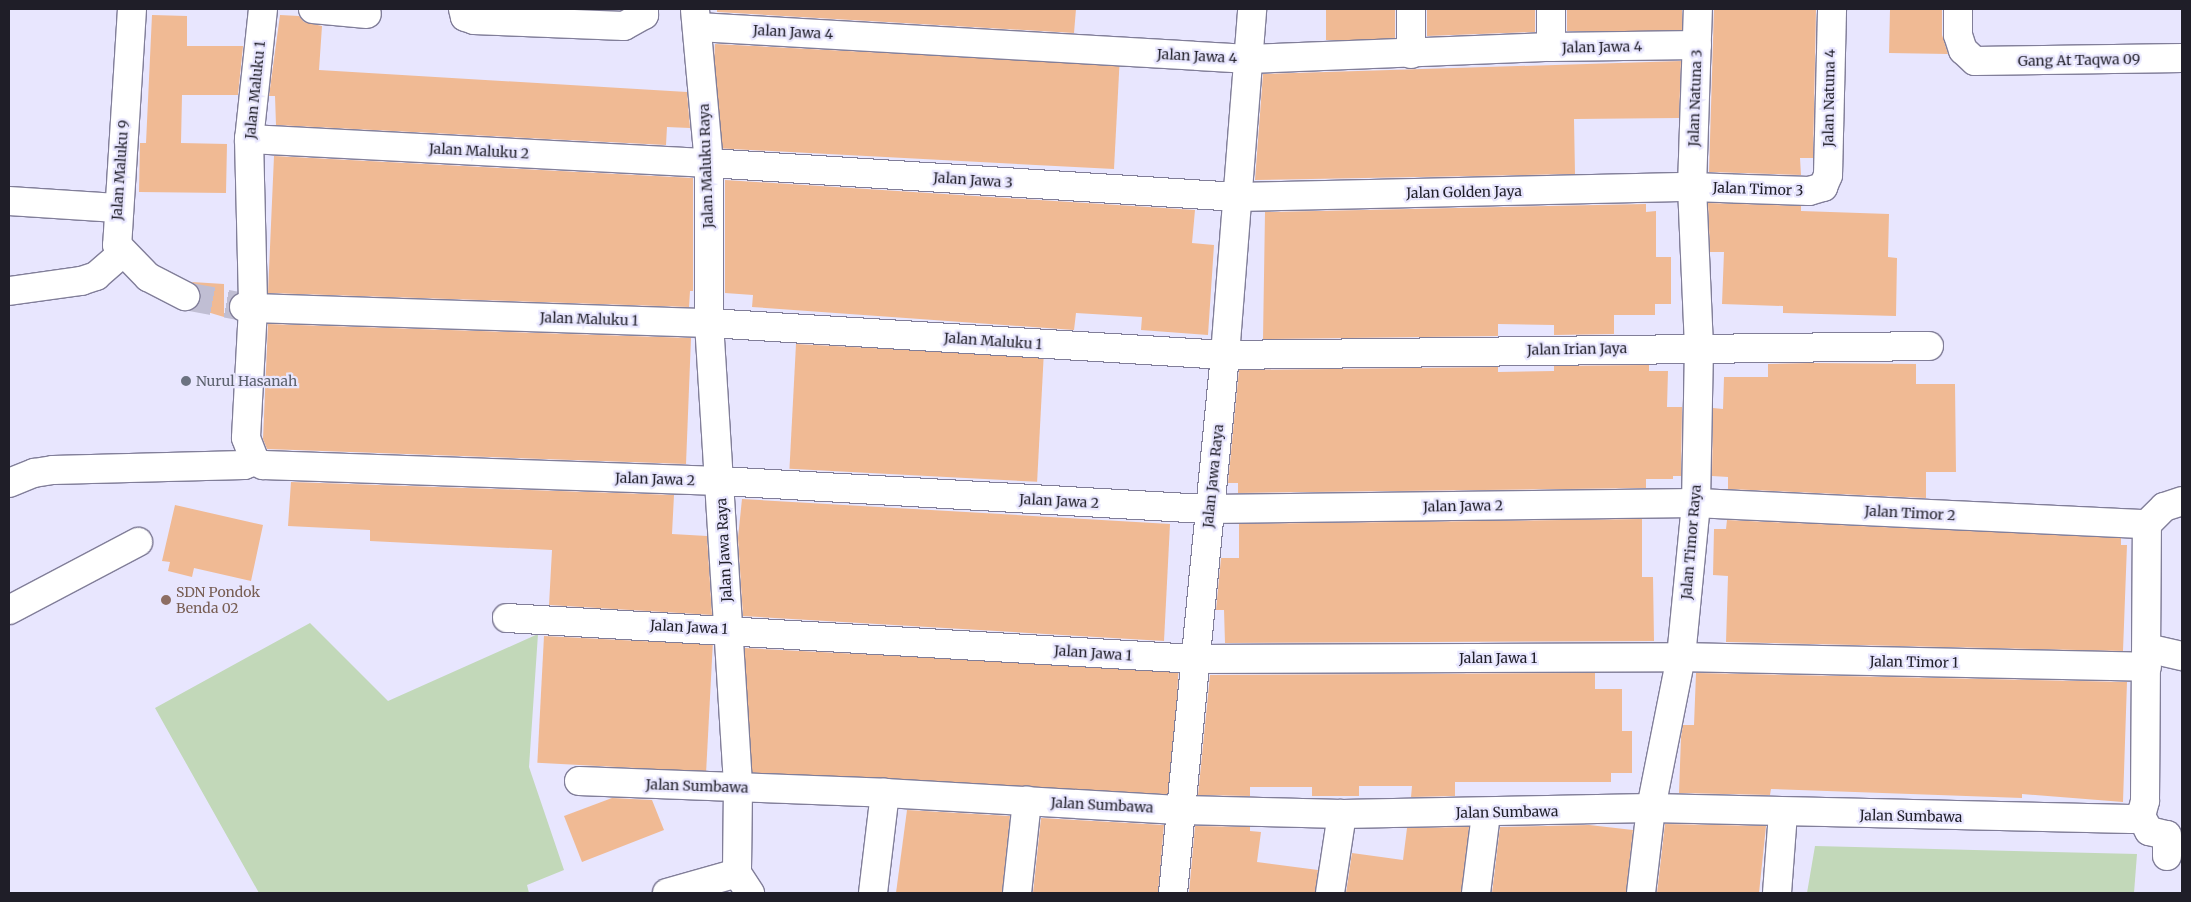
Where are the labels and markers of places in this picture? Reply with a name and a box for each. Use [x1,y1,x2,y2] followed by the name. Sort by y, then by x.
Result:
[196,373,297,389] place label: Nurul Hasanah
[180,375,192,387] marker: Nurul Hasanah
[176,584,260,616] place label: SDN Pondok Benda 02
[160,594,172,606] marker: SDN Pondok Benda 02

